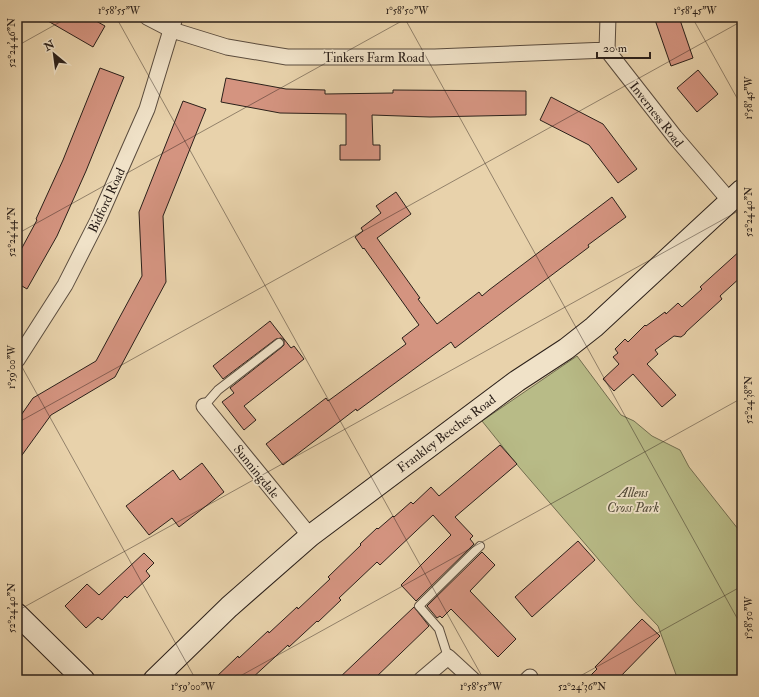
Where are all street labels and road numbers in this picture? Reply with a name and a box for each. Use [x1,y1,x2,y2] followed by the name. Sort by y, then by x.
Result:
[323,50,425,66] street label: Tinkers Farm Road
[626,79,687,151] street label: Inverness Road
[85,165,129,235] street label: Bidford Road
[394,391,500,477] street label: Frankley Beeches Road
[230,442,283,502] street label: Sunningdale

